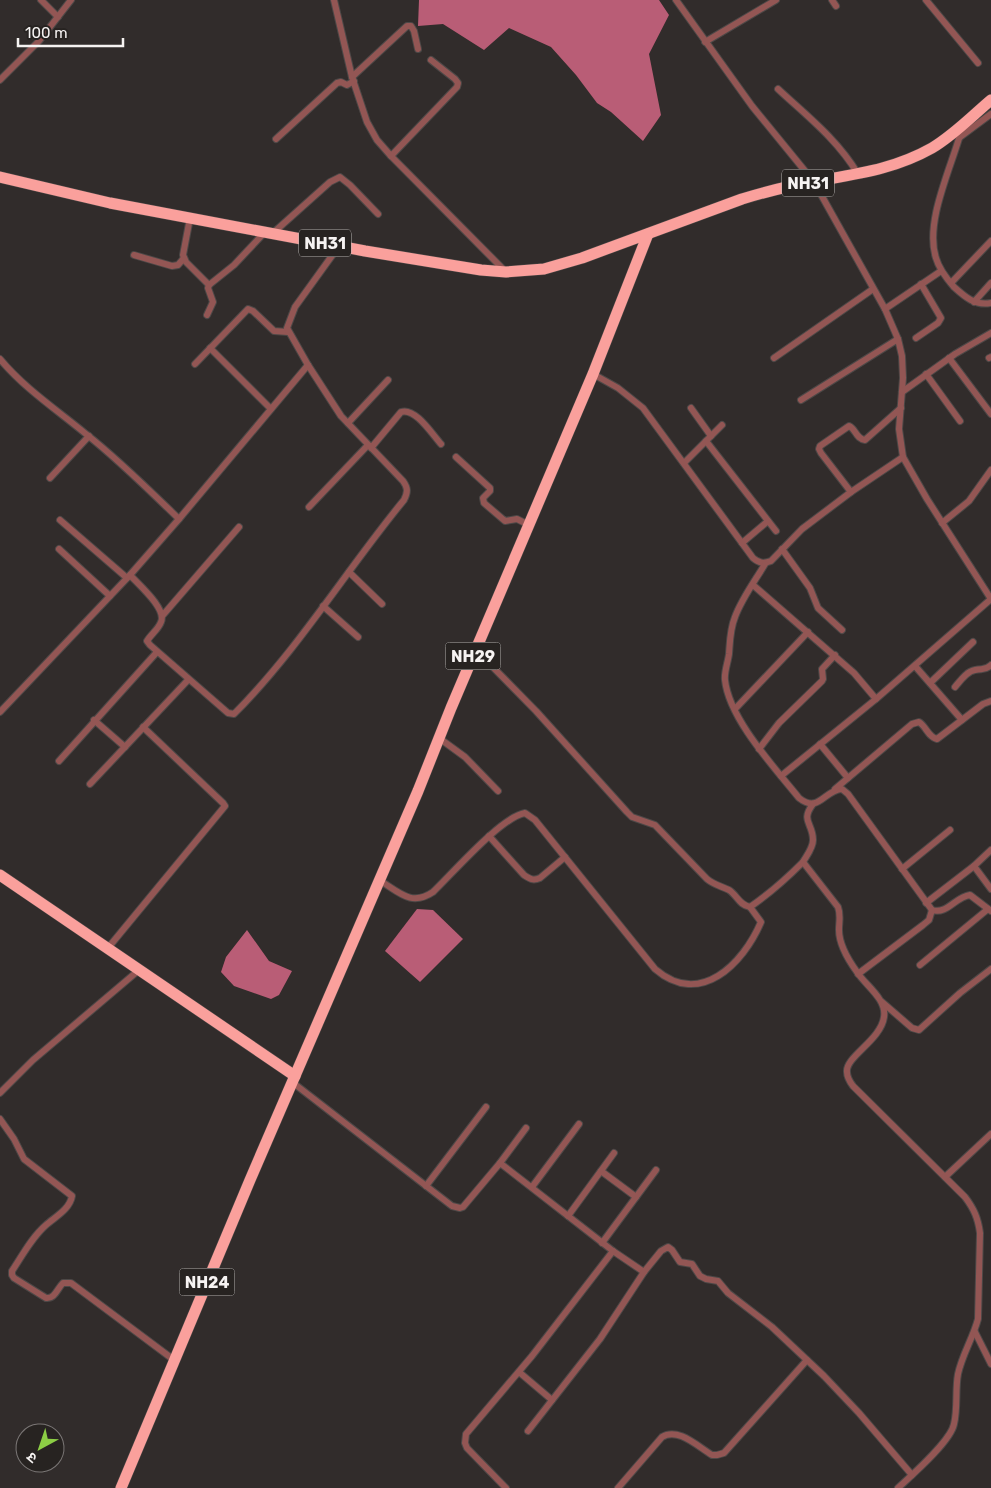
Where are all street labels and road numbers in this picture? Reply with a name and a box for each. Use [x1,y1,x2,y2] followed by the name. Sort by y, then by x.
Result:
[782,170,834,197] road number: NH31
[299,230,351,256] road number: NH31
[446,642,500,669] road number: NH29
[180,1268,234,1295] road number: NH24

